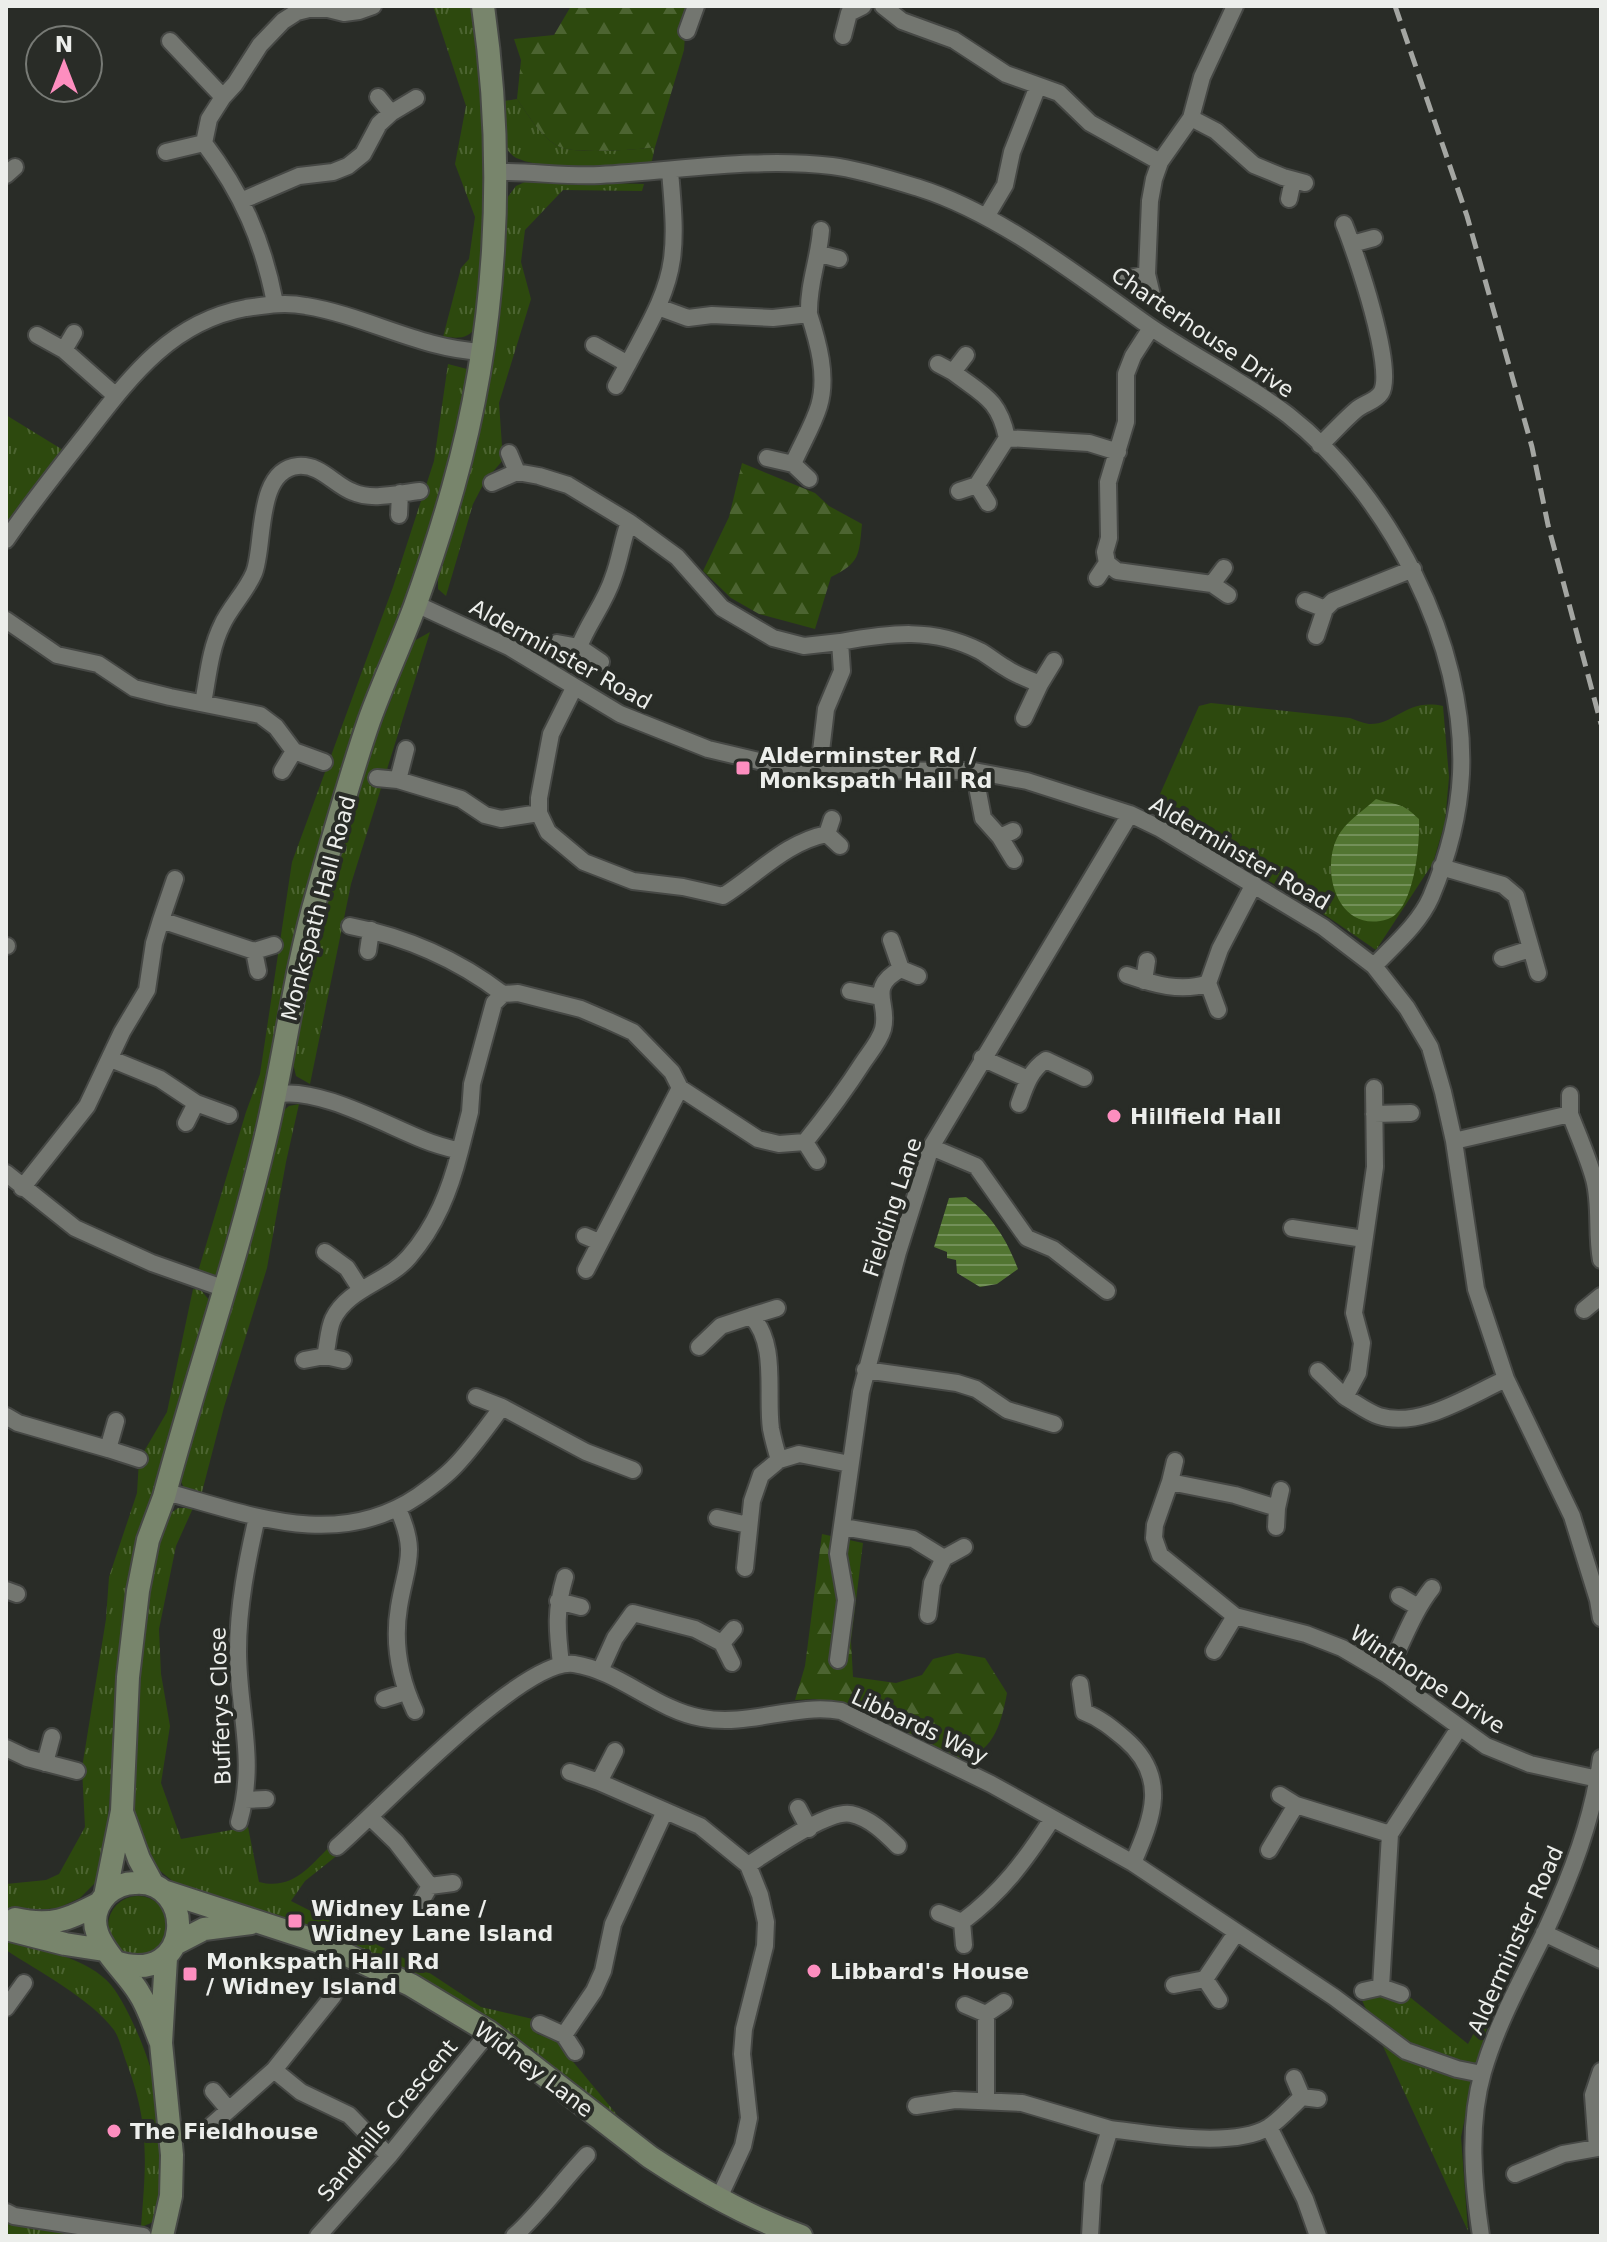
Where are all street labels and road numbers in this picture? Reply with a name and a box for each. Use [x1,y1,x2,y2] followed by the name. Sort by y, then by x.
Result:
[1107,262,1299,403] street label: Charterhouse Drive
[466,594,656,715] street label: Alderminster Road
[1145,792,1334,915] street label: Alderminster Road
[276,793,361,1023] street label: Monkspath Hall Road
[858,1134,927,1280] street label: Fielding Lane
[1346,1620,1510,1739] street label: Winthorpe Drive
[205,1627,236,1785] street label: Bufferys Close
[848,1684,992,1769] street label: Libbards Way
[1463,1842,1568,2038] street label: Alderminster Road
[469,2017,598,2122] street label: Widney Lane
[312,2034,463,2206] street label: Sandhills Crescent

